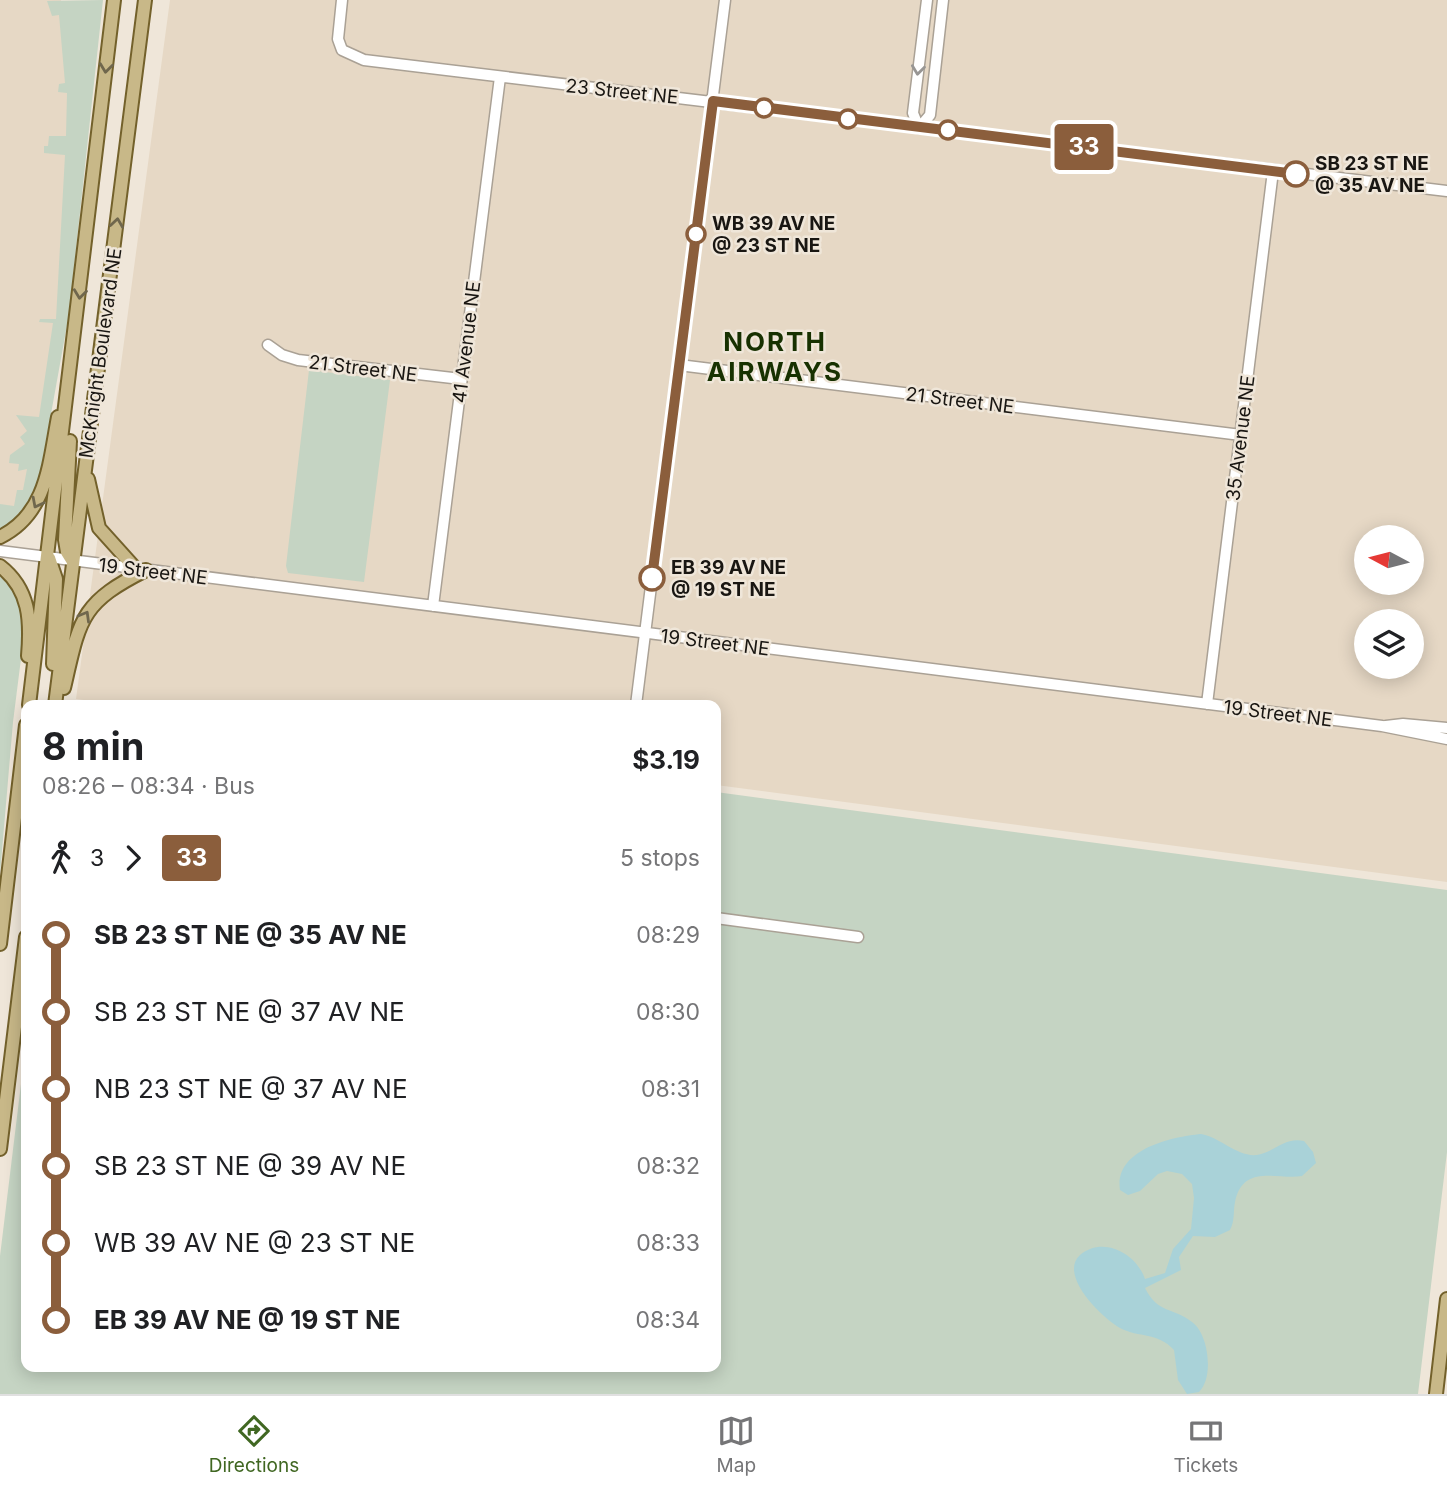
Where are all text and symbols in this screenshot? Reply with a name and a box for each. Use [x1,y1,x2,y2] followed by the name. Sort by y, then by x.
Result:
[99,62,114,74] one-way arrow
[911,64,926,76] one-way arrow
[564,74,680,109] street label: 23 Street NE
[754,98,774,118] unlabelled marker
[838,109,858,129] unlabelled marker
[938,120,958,140] unlabelled marker
[1052,124,1116,170] line badge: 33
[1069,132,1099,161] text: 33
[1315,152,1429,197] place label: SB 23 ST NE @ 35 AV NE
[1283,161,1309,187] marker: SB 23 ST NE @ 35 AV NE
[712,212,835,257] place label: WB 39 AV NE @ 23 ST NE
[109,218,124,229] one-way arrow
[686,224,706,244] marker: WB 39 AV NE @ 23 ST NE
[74,246,127,460] street label: McKnight Boulevard NE
[448,280,485,404] street label: 41 Avenue NE
[72,288,87,300] one-way arrow
[707,326,843,387] district label: NORTH AIRWAYS
[307,350,419,387] street label: 21 Street NE
[1221,374,1260,502] street label: 35 Avenue NE
[904,382,1016,419] street label: 21 Street NE
[31,496,45,508] one-way arrow
[1354,525,1424,595] north arrow
[1354,525,1424,679] map controls
[97,553,209,590] street label: 19 Street NE
[671,556,786,601] place label: EB 39 AV NE @ 19 ST NE
[639,565,665,591] marker: EB 39 AV NE @ 19 ST NE
[1354,609,1424,679] button: layers
[77,611,90,624] one-way arrow
[659,624,771,661] street label: 19 Street NE
[1222,695,1334,732] street label: 19 Street NE
[42,723,144,769] text: 8 min
[632,744,700,775] text: $3.19
[42,772,255,800] text: 08:26 – 08:34 · Bus
[42,839,80,877] icon: walk
[114,839,152,877] icon: forward
[176,843,207,872] text: 33
[90,844,104,872] text: 3
[620,844,700,872] text: 5 stops
[94,919,407,950] text: SB 23 ST NE @ 35 AV NE
[636,921,700,949] text: 08:29
[94,996,405,1027] text: SB 23 ST NE @ 37 AV NE
[636,998,700,1026] text: 08:30
[94,1073,408,1104] text: NB 23 ST NE @ 37 AV NE
[641,1075,700,1103] text: 08:31
[94,1150,406,1181] text: SB 23 ST NE @ 39 AV NE
[636,1152,700,1180] text: 08:32
[94,1227,415,1258] text: WB 39 AV NE @ 23 ST NE
[636,1229,700,1257] text: 08:33
[94,1304,401,1335] text: EB 39 AV NE @ 19 ST NE
[636,1306,700,1334] text: 08:34
[209,1412,299,1477] tab: Directions
[717,1412,756,1477] tab: Map
[1173,1412,1238,1477] tab: Tickets

